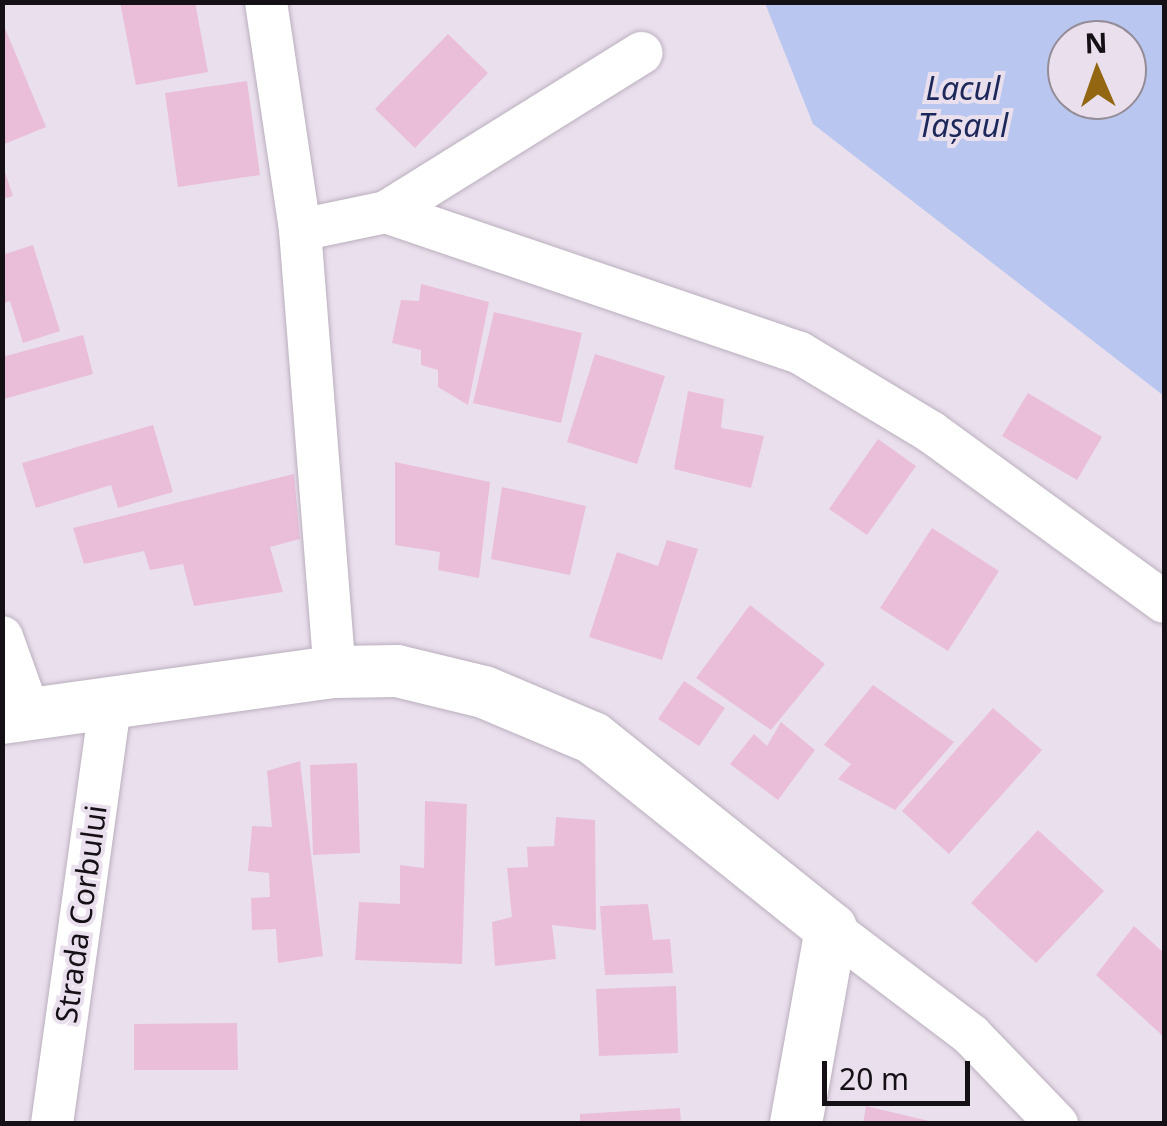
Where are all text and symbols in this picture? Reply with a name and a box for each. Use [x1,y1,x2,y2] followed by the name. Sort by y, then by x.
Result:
[1047,20,1147,120] north arrow
[1084,23,1108,61] text: N
[918,70,1008,145] water label: Lacul Tașaul
[48,803,114,1025] street label: Strada Corbului
[827,1041,974,1103] scale bar
[839,1058,909,1099] text: 20 m

